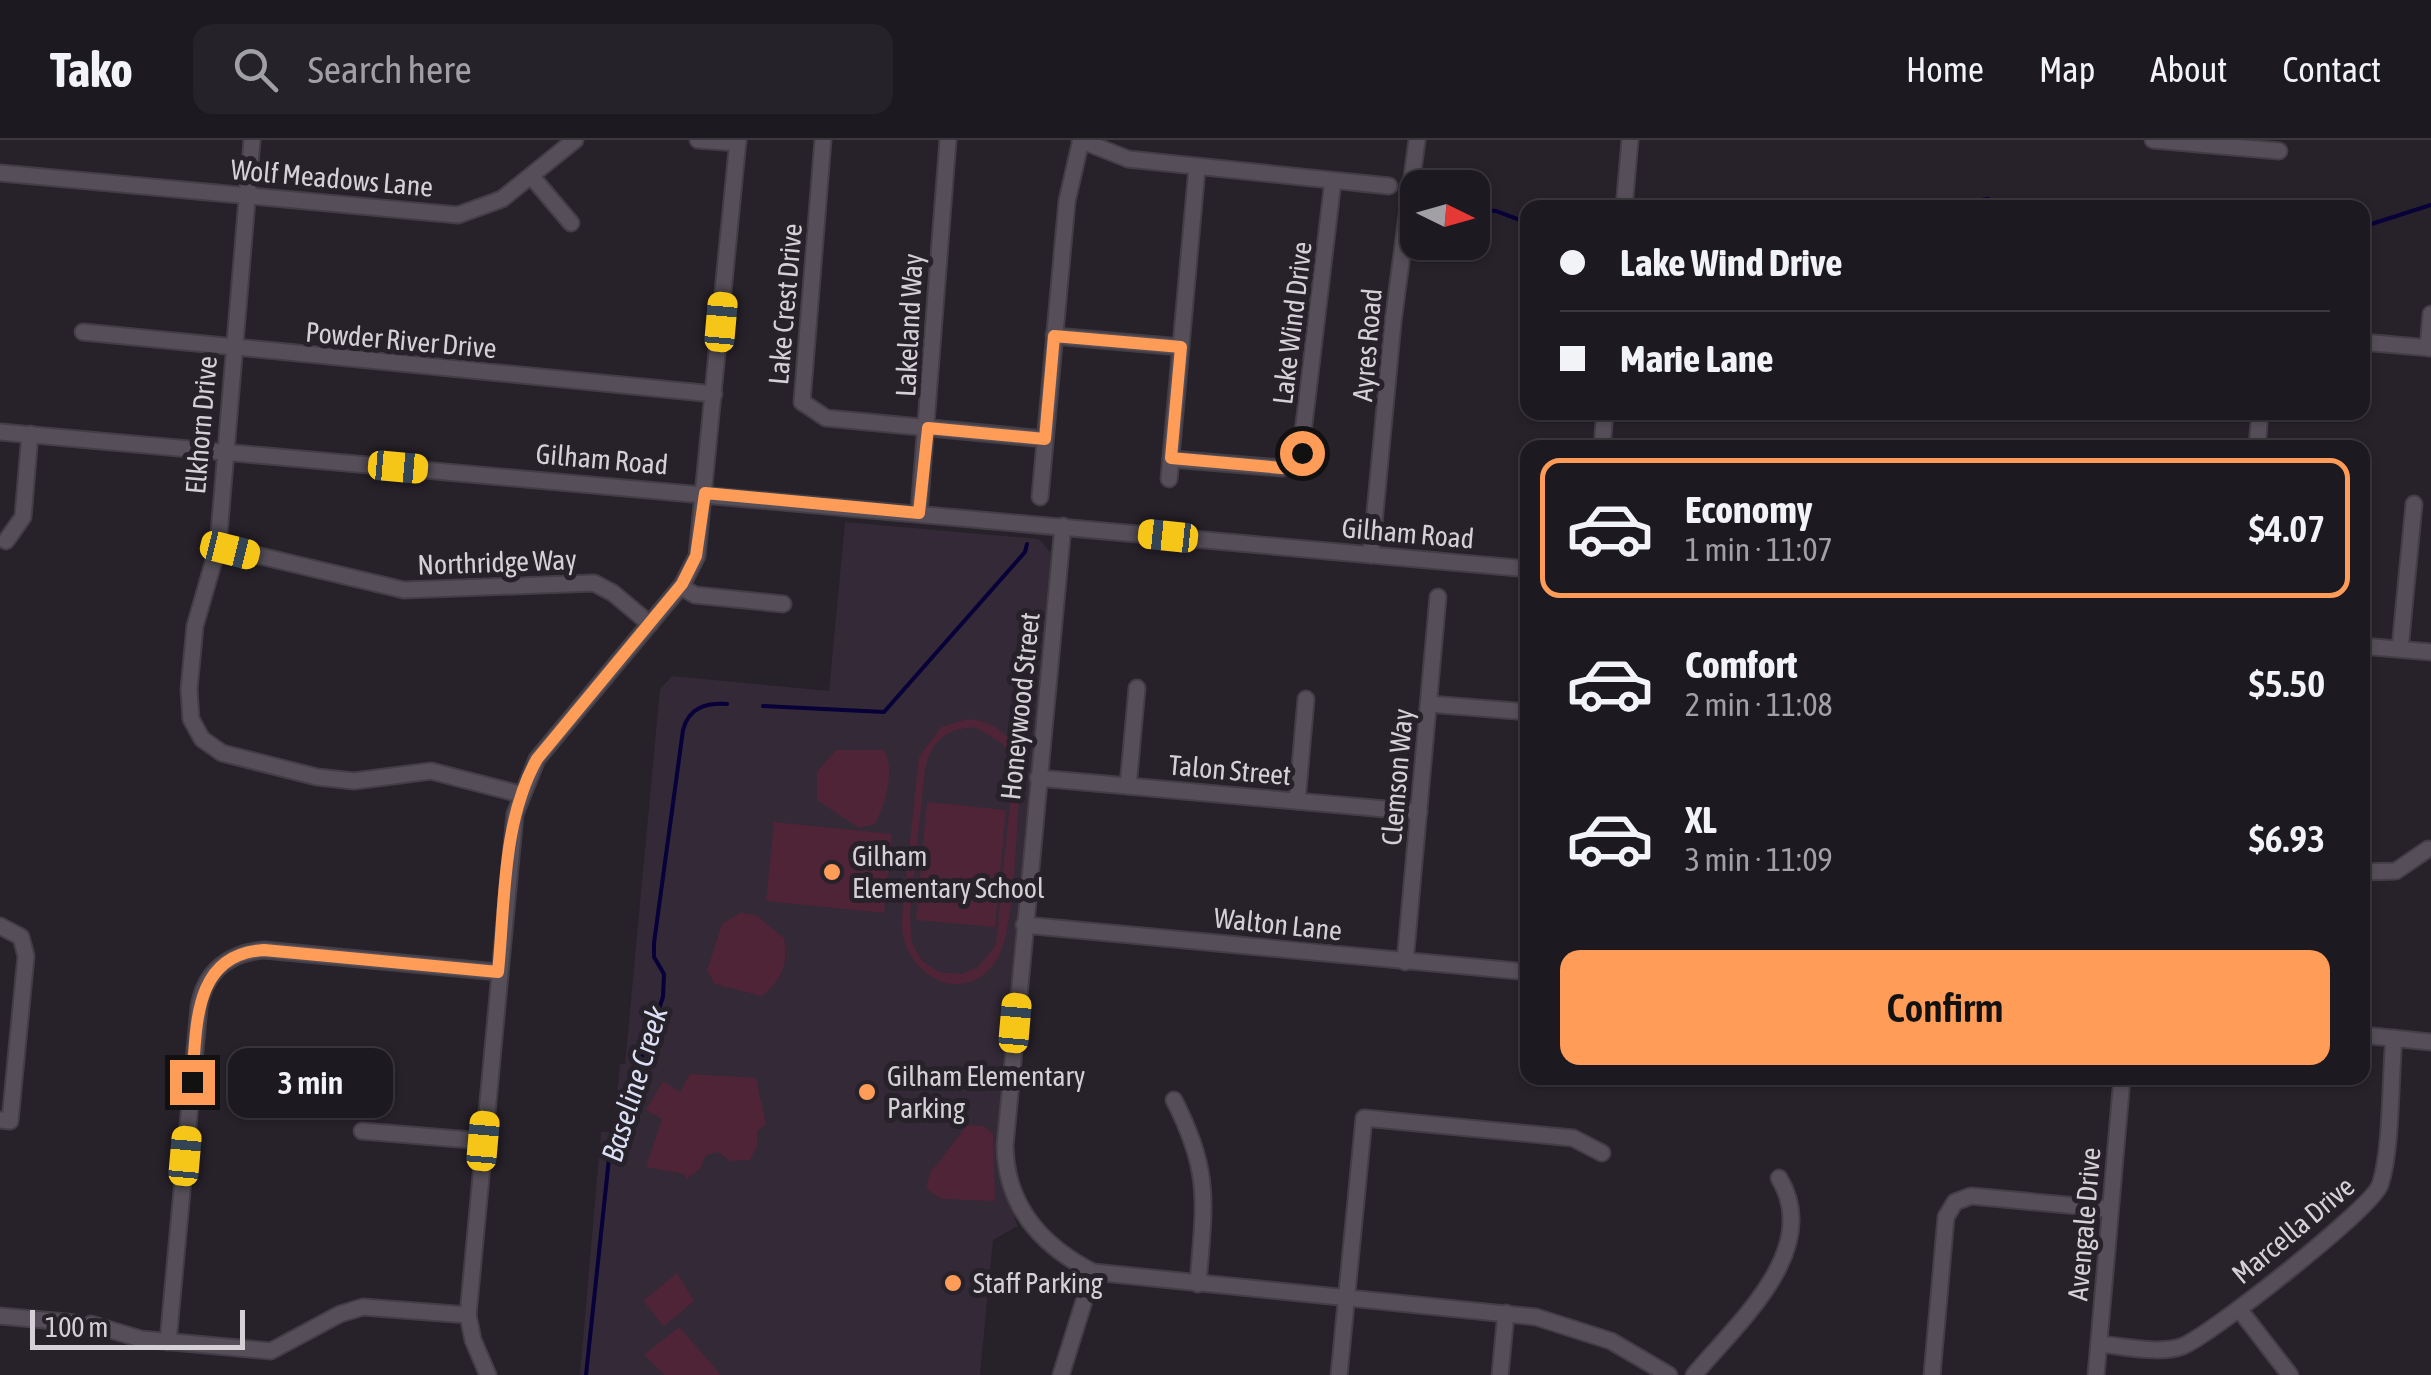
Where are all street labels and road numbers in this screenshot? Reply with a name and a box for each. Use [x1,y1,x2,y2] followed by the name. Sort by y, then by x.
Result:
[230,153,434,203] street label: Wolf Meadows Lane
[762,222,808,386] street label: Lake Crest Drive
[1266,240,1318,406] street label: Lake Wind Drive
[889,253,929,397] street label: Lakeland Way
[1346,287,1388,403] street label: Ayres Road
[304,316,498,364] street label: Powder River Drive
[179,355,223,495] street label: Elkhorn Drive
[534,437,670,481] street label: Gilham Road
[1340,511,1476,555] street label: Gilham Road
[417,543,577,581] street label: Northridge Way
[994,611,1046,801] street label: Honeywood Street
[1375,707,1419,847] street label: Clemson Way
[1168,749,1292,791] street label: Talon Street
[1212,901,1344,947] street label: Walton Lane
[2061,1146,2107,1302] street label: Avengale Drive
[2226,1170,2360,1290] street label: Marcella Drive

